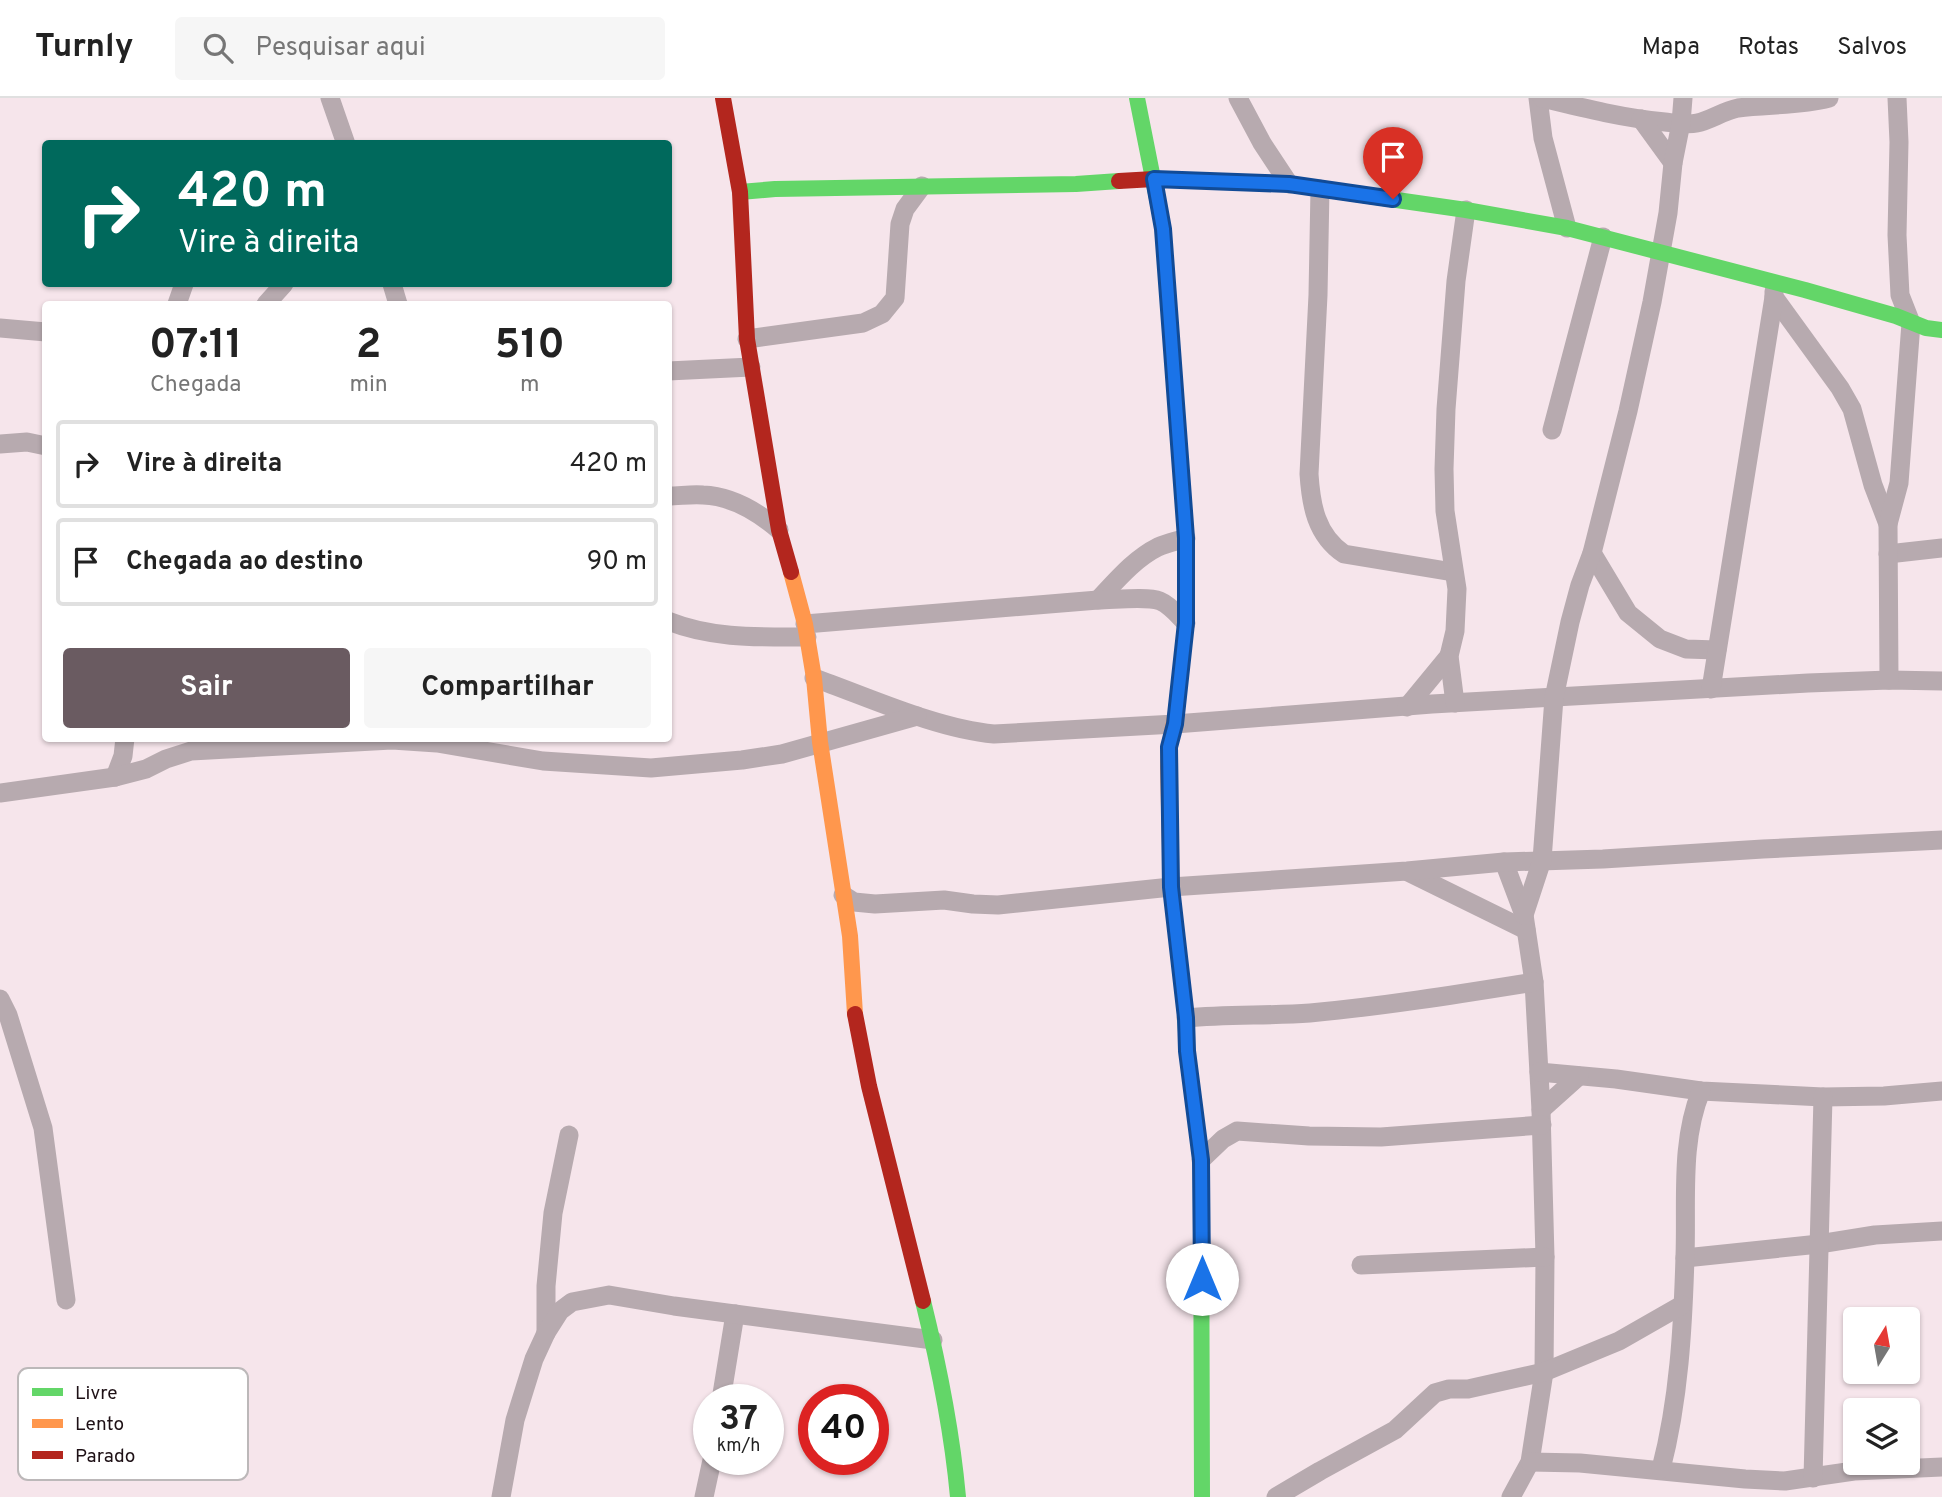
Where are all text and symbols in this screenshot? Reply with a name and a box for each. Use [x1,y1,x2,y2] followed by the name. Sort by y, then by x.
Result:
[175,17,665,80] search box
[35,27,133,69] text: Turnly
[199,29,237,67] icon: search
[255,32,426,65] text: Pesquisar aqui
[1642,33,1700,63] text: Mapa
[1738,33,1799,63] text: Rotas
[1837,33,1907,63] text: Salvos
[1363,127,1423,199] pin
[1374,138,1412,176] icon: arrive
[178,163,327,225] text: 420 m
[63,168,154,259] icon: right
[178,224,359,264] text: Vire à direita
[149,320,242,373] text: 07:11
[356,320,381,373] text: 2
[495,320,565,373] text: 510
[150,371,241,400] text: Chegada
[349,371,388,400] text: min
[520,371,540,400] text: m
[67,445,105,483] icon: right
[126,448,282,481] text: Vire à direita
[570,448,647,481] text: 420 m
[67,543,105,581] icon: arrive
[126,546,363,579] text: Chegada ao destino
[587,546,647,579] text: 90 m
[63,648,350,728] button: Sair
[364,648,651,728] button: Compartilhar
[1165,1242,1239,1316] position arrow
[1843,1307,1920,1384] north arrow
[1843,1307,1920,1475] map controls
[18,1368,248,1480] legend
[75,1382,118,1406] text: Livre
[798,1384,889,1475] speed limit sign: 40
[719,1398,758,1442] text: 37
[1843,1398,1920,1475] button: layers
[75,1413,124,1437] text: Lento
[717,1435,760,1458] text: km/h
[75,1445,135,1469] text: Parado

